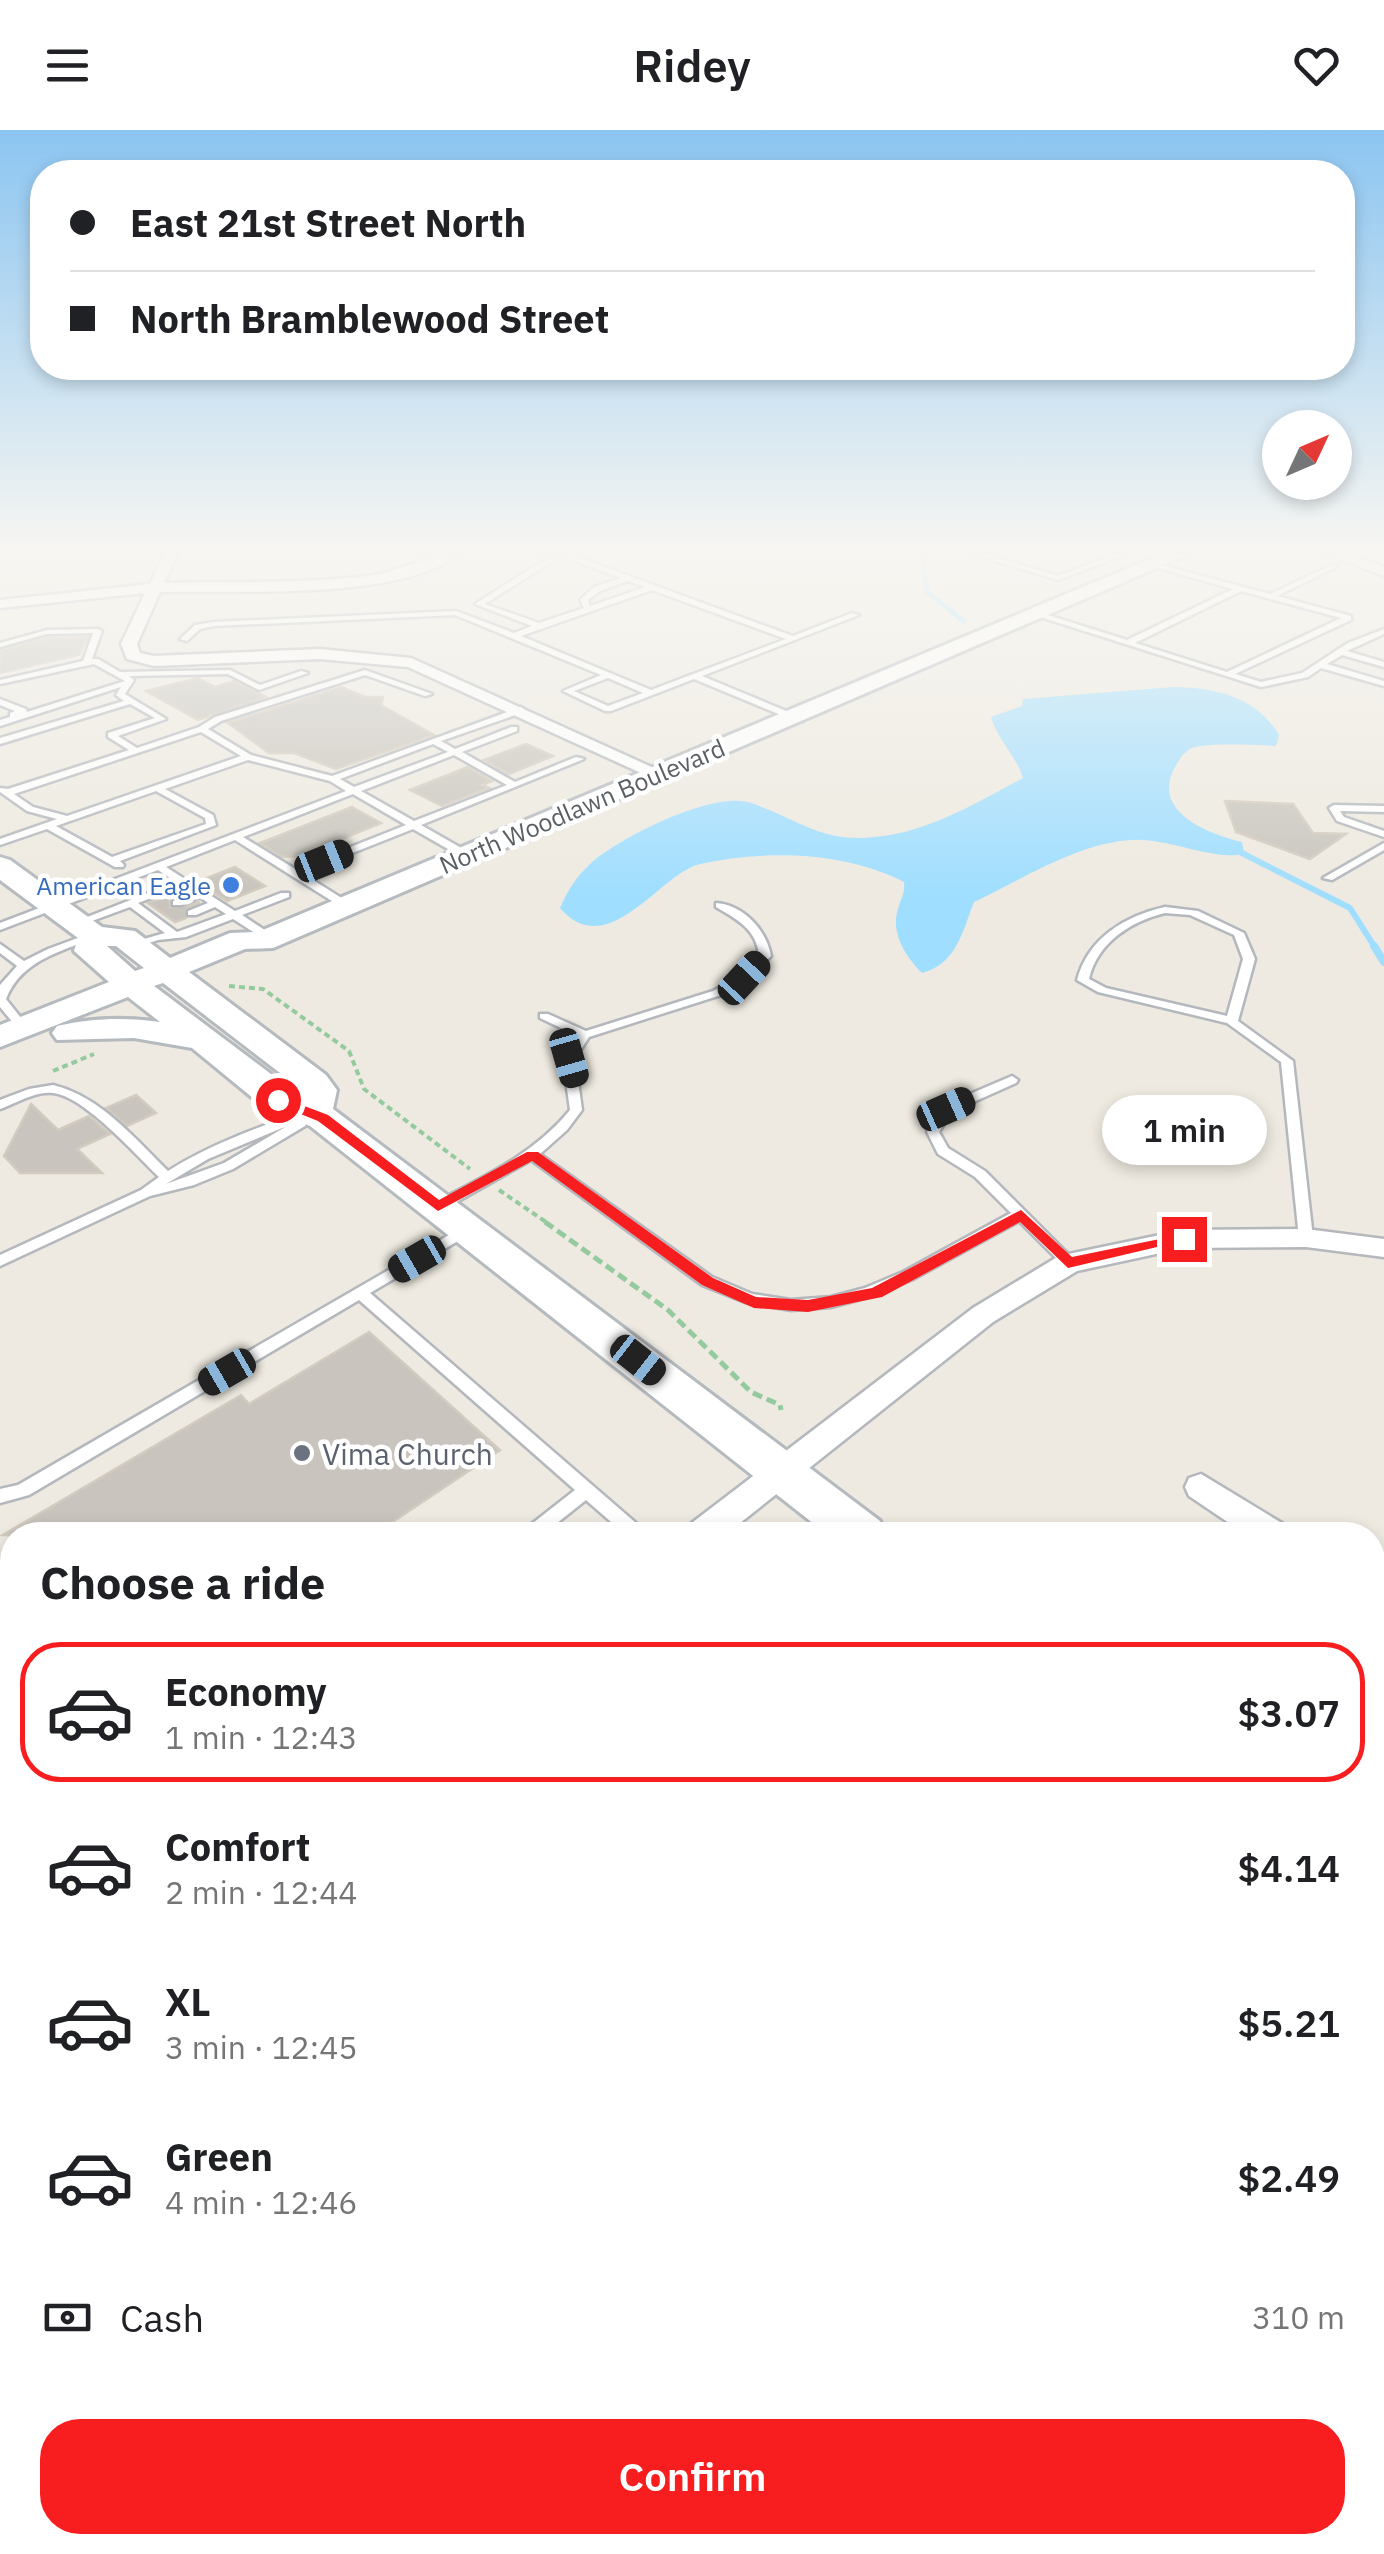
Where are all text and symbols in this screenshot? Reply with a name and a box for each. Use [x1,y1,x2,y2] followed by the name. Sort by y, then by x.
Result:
[633,36,751,94] text: Ridey
[40,38,95,93] icon: menu
[1289,38,1344,93] icon: heart
[130,198,526,247] text: East 21st Street North
[130,294,609,343] text: North Bramblewood Street
[1262,410,1352,500] north arrow
[1262,410,1352,500] map controls
[434,731,730,881] street label: North Woodlawn Boulevard
[291,836,357,886] car
[36,869,211,902] place label: American Eagle
[220,874,242,896] marker: American Eagle
[713,946,775,1010] car
[546,1025,592,1091] car
[256,1078,301,1123] route start
[912,1083,980,1135] car
[1102,1094,1266,1164] callout: 1 min
[1143,1109,1226,1151] text: 1 min
[1162,1217,1207,1262] route end
[384,1231,450,1287] car
[605,1330,671,1390] car
[194,1344,260,1400] car
[322,1434,493,1473] place label: Vima Church
[291,1442,313,1464] marker: Vima Church
[40,1553,325,1611] text: Choose a ride
[45,1667,135,1757] icon: car
[165,1667,327,1716] text: Economy
[1237,1688,1340,1737] text: $3.07
[165,1716,358,1758] text: 1 min · 12:43
[45,1822,135,1912] icon: car
[165,1822,310,1871] text: Comfort
[1237,1843,1340,1892] text: $4.14
[165,1871,358,1913] text: 2 min · 12:44
[45,1977,135,2067] icon: car
[165,1977,211,2026] text: XL
[1237,1998,1340,2047] text: $5.21
[165,2026,358,2068] text: 3 min · 12:45
[45,2132,135,2222] icon: car
[165,2132,273,2181] text: Green
[1237,2153,1340,2202] text: $2.49
[165,2181,358,2223] text: 4 min · 12:46
[40,2290,95,2345] icon: cash
[120,2293,204,2342] text: Cash
[1252,2296,1345,2338] text: 310 m
[40,2419,1345,2534] button: Confirm

